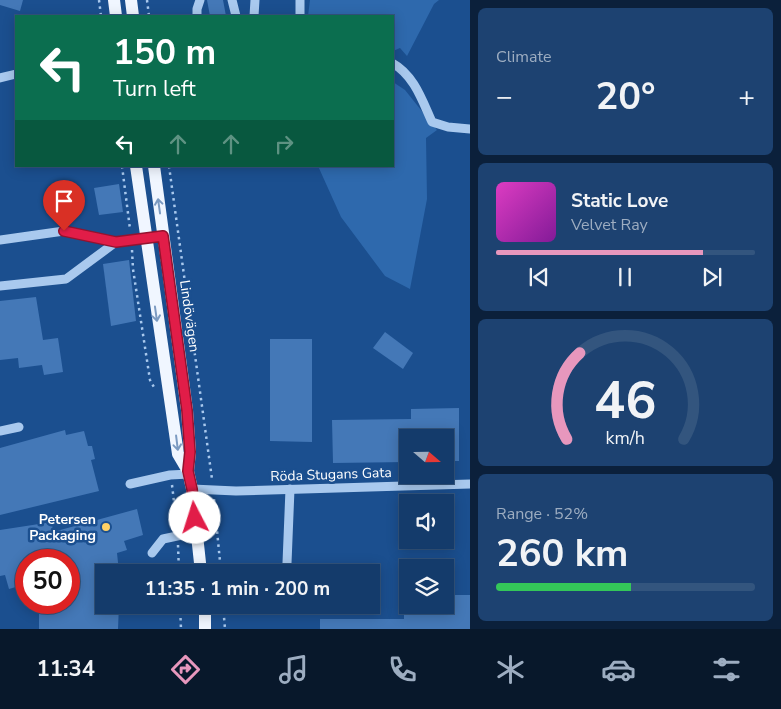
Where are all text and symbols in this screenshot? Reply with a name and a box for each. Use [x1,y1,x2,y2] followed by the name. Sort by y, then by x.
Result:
[113,29,216,76] text: 150 m
[30,35,95,100] icon: left
[496,46,551,68] text: Climate
[595,71,656,122] text: 20°
[113,74,196,104] text: Turn left
[496,78,513,116] text: −
[738,78,755,116] text: +
[111,130,139,158] icon: left
[164,130,192,158] icon: ahead
[217,130,245,158] icon: ahead
[270,130,298,158] icon: right
[43,180,85,231] pin
[50,187,78,215] icon: arrive
[571,188,668,214] text: Static Love
[154,198,164,214] one-way arrow
[571,214,648,236] text: Velvet Ray
[525,263,553,291] icon: previous
[611,263,639,291] icon: pause
[698,263,726,291] icon: next
[175,279,204,353] street label: Lindövägen
[152,305,162,321] one-way arrow
[594,365,657,436] text: 46
[606,426,645,450] text: km/h
[399,429,454,484] north arrow
[399,429,454,614] map controls
[172,435,182,451] one-way arrow
[270,463,392,486] street label: Röda Stugans Gata
[168,491,220,543] position arrow
[399,494,454,549] button: sound
[496,503,588,525] text: Range · 52%
[29,510,96,545] place label: Petersen Packaging
[100,521,112,533] marker: Petersen Packaging
[496,528,628,579] text: 260 km
[15,549,80,614] speed limit sign: 50
[399,559,454,614] button: layers
[145,576,330,602] text: 11:35 · 1 min · 200 m
[168,652,203,687] icon: directions
[276,652,311,687] icon: music
[385,652,420,687] icon: phone
[493,652,528,687] icon: climate
[601,652,636,687] icon: car
[709,652,744,687] icon: filters
[37,654,95,684] text: 11:34

